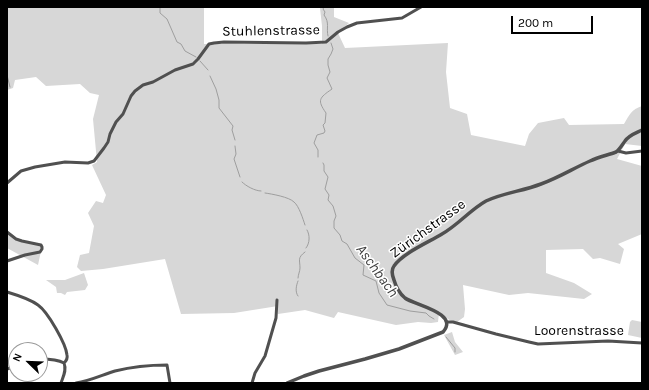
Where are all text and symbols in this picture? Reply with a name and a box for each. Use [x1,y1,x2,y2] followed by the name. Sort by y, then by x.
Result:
[513,8,595,34] scale bar
[518,16,553,30] text: 200 m
[222,22,320,40] street label: Stuhlenstrasse
[387,196,469,262] street label: Zürichstrasse
[352,241,402,301] water label: Aschbach
[534,323,624,339] street label: Loorenstrasse
[8,342,48,382] north arrow
[10,351,25,364] text: N

